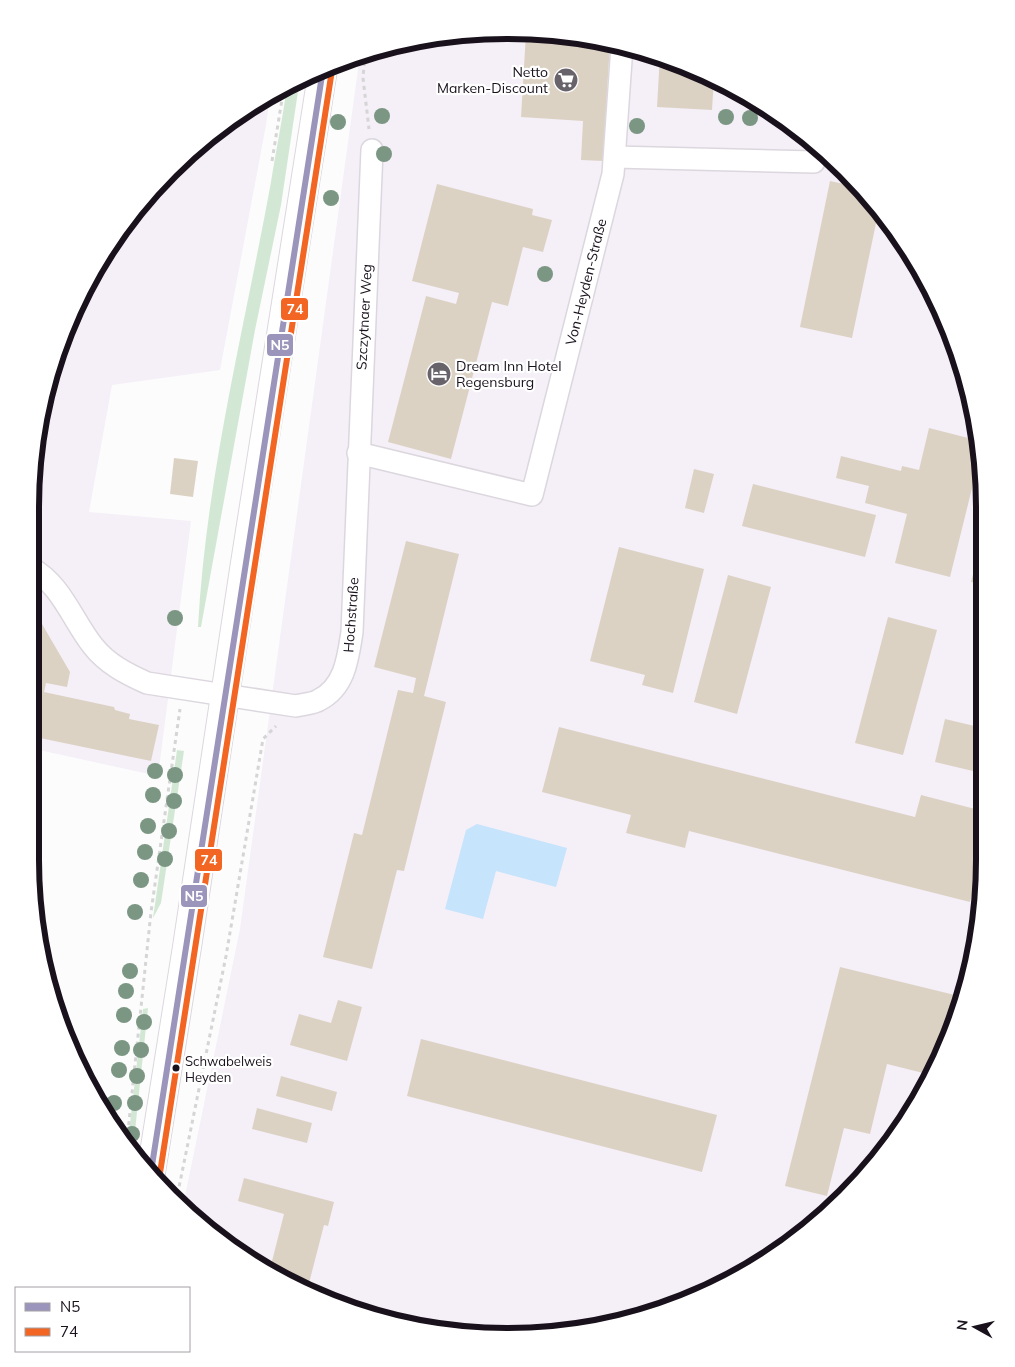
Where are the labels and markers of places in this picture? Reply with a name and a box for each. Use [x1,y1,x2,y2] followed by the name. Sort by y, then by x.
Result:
[437,63,548,97] place label: Netto Marken-Discount
[553,67,579,93] supermarket icon: Netto Marken-Discount
[456,357,562,391] place label: Dream Inn Hotel Regensburg
[426,361,452,387] hotel icon: Dream Inn Hotel Regensburg
[185,1053,272,1085] place label: Schwabelweis Heyden
[171,1063,181,1073] marker: Schwabelweis Heyden

